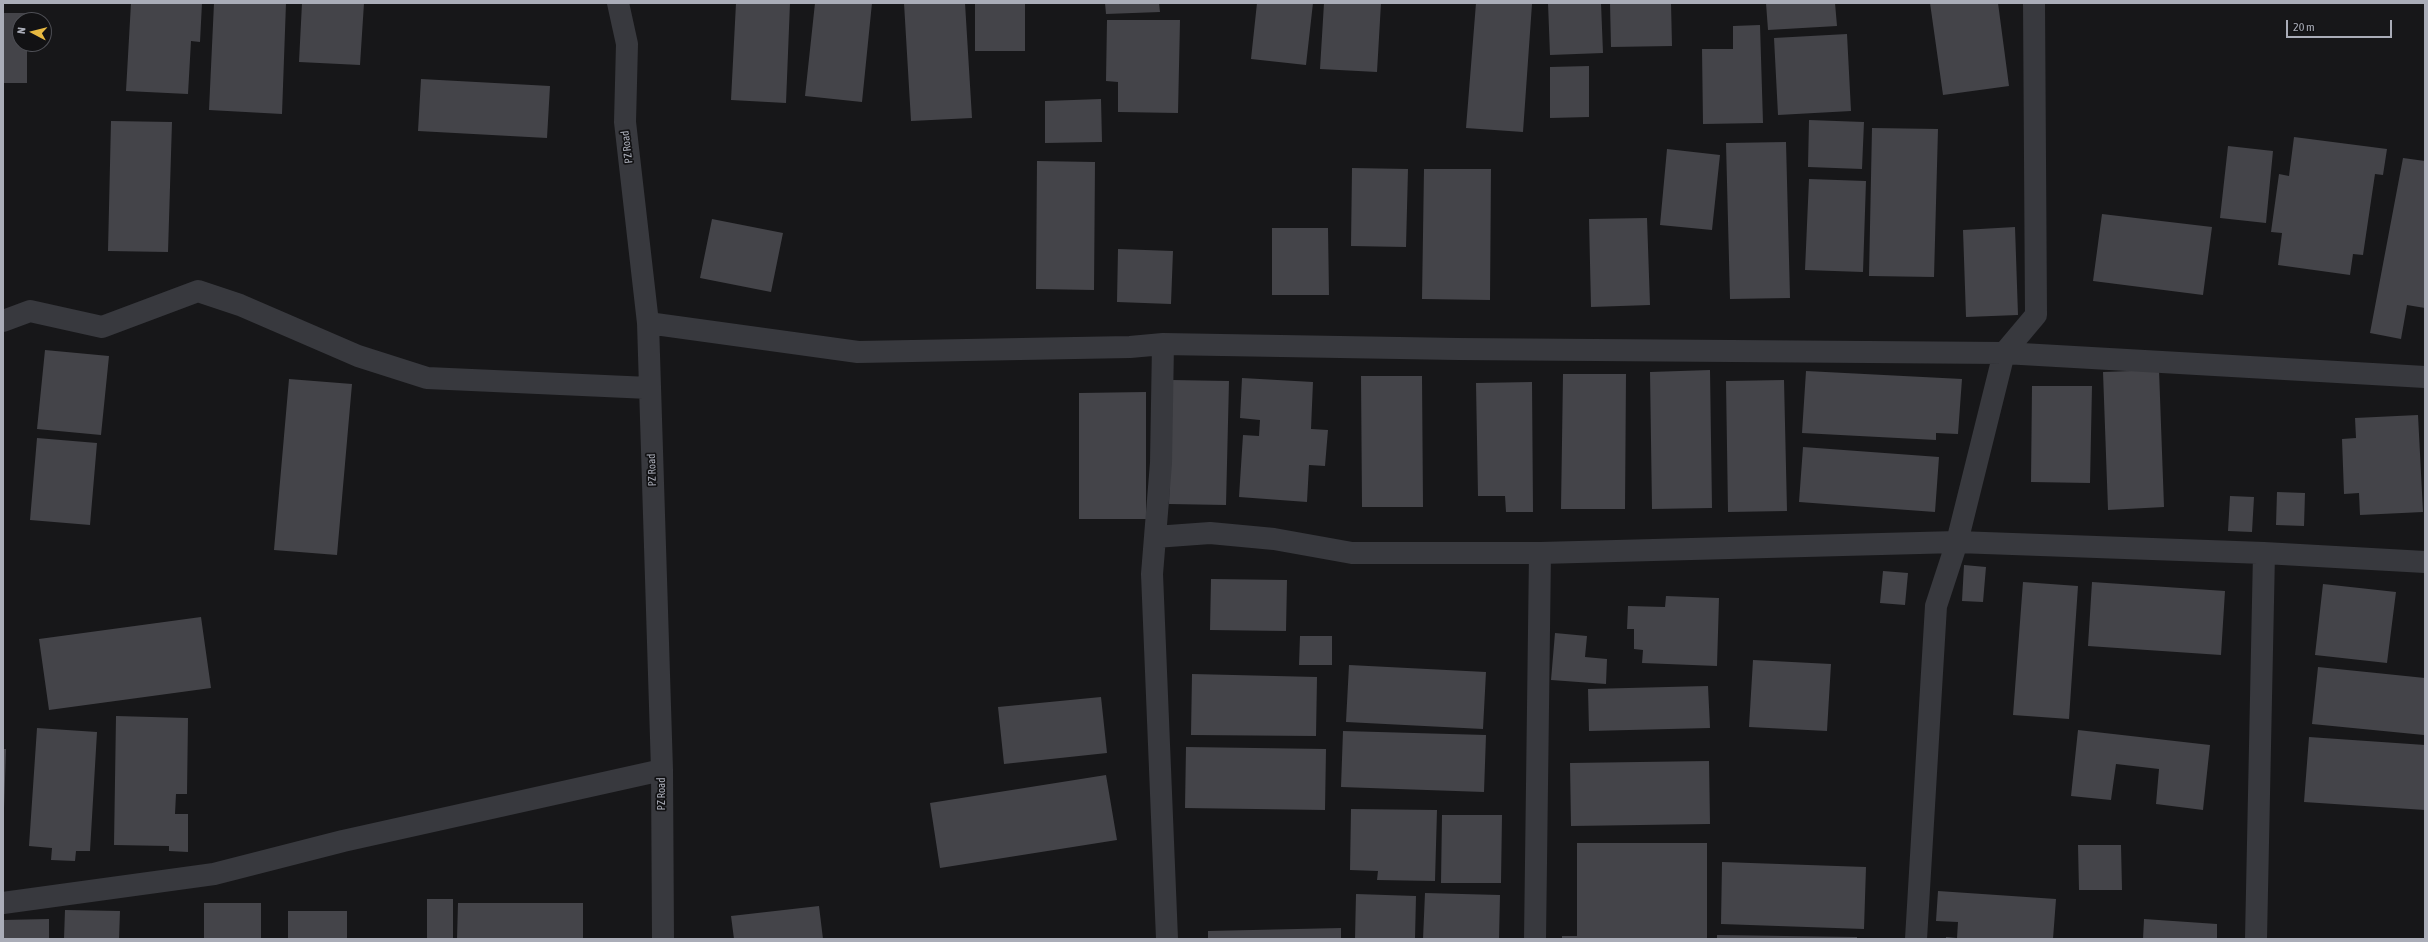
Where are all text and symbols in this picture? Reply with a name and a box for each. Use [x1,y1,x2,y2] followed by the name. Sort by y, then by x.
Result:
[12,12,52,52] north arrow
[2288,12,2394,38] scale bar
[2293,20,2315,34] text: 20 m
[15,27,27,35] text: N
[618,130,636,164] street label: PZ Road
[645,453,659,487] street label: PZ Road
[655,778,669,810] street label: PZ Road

